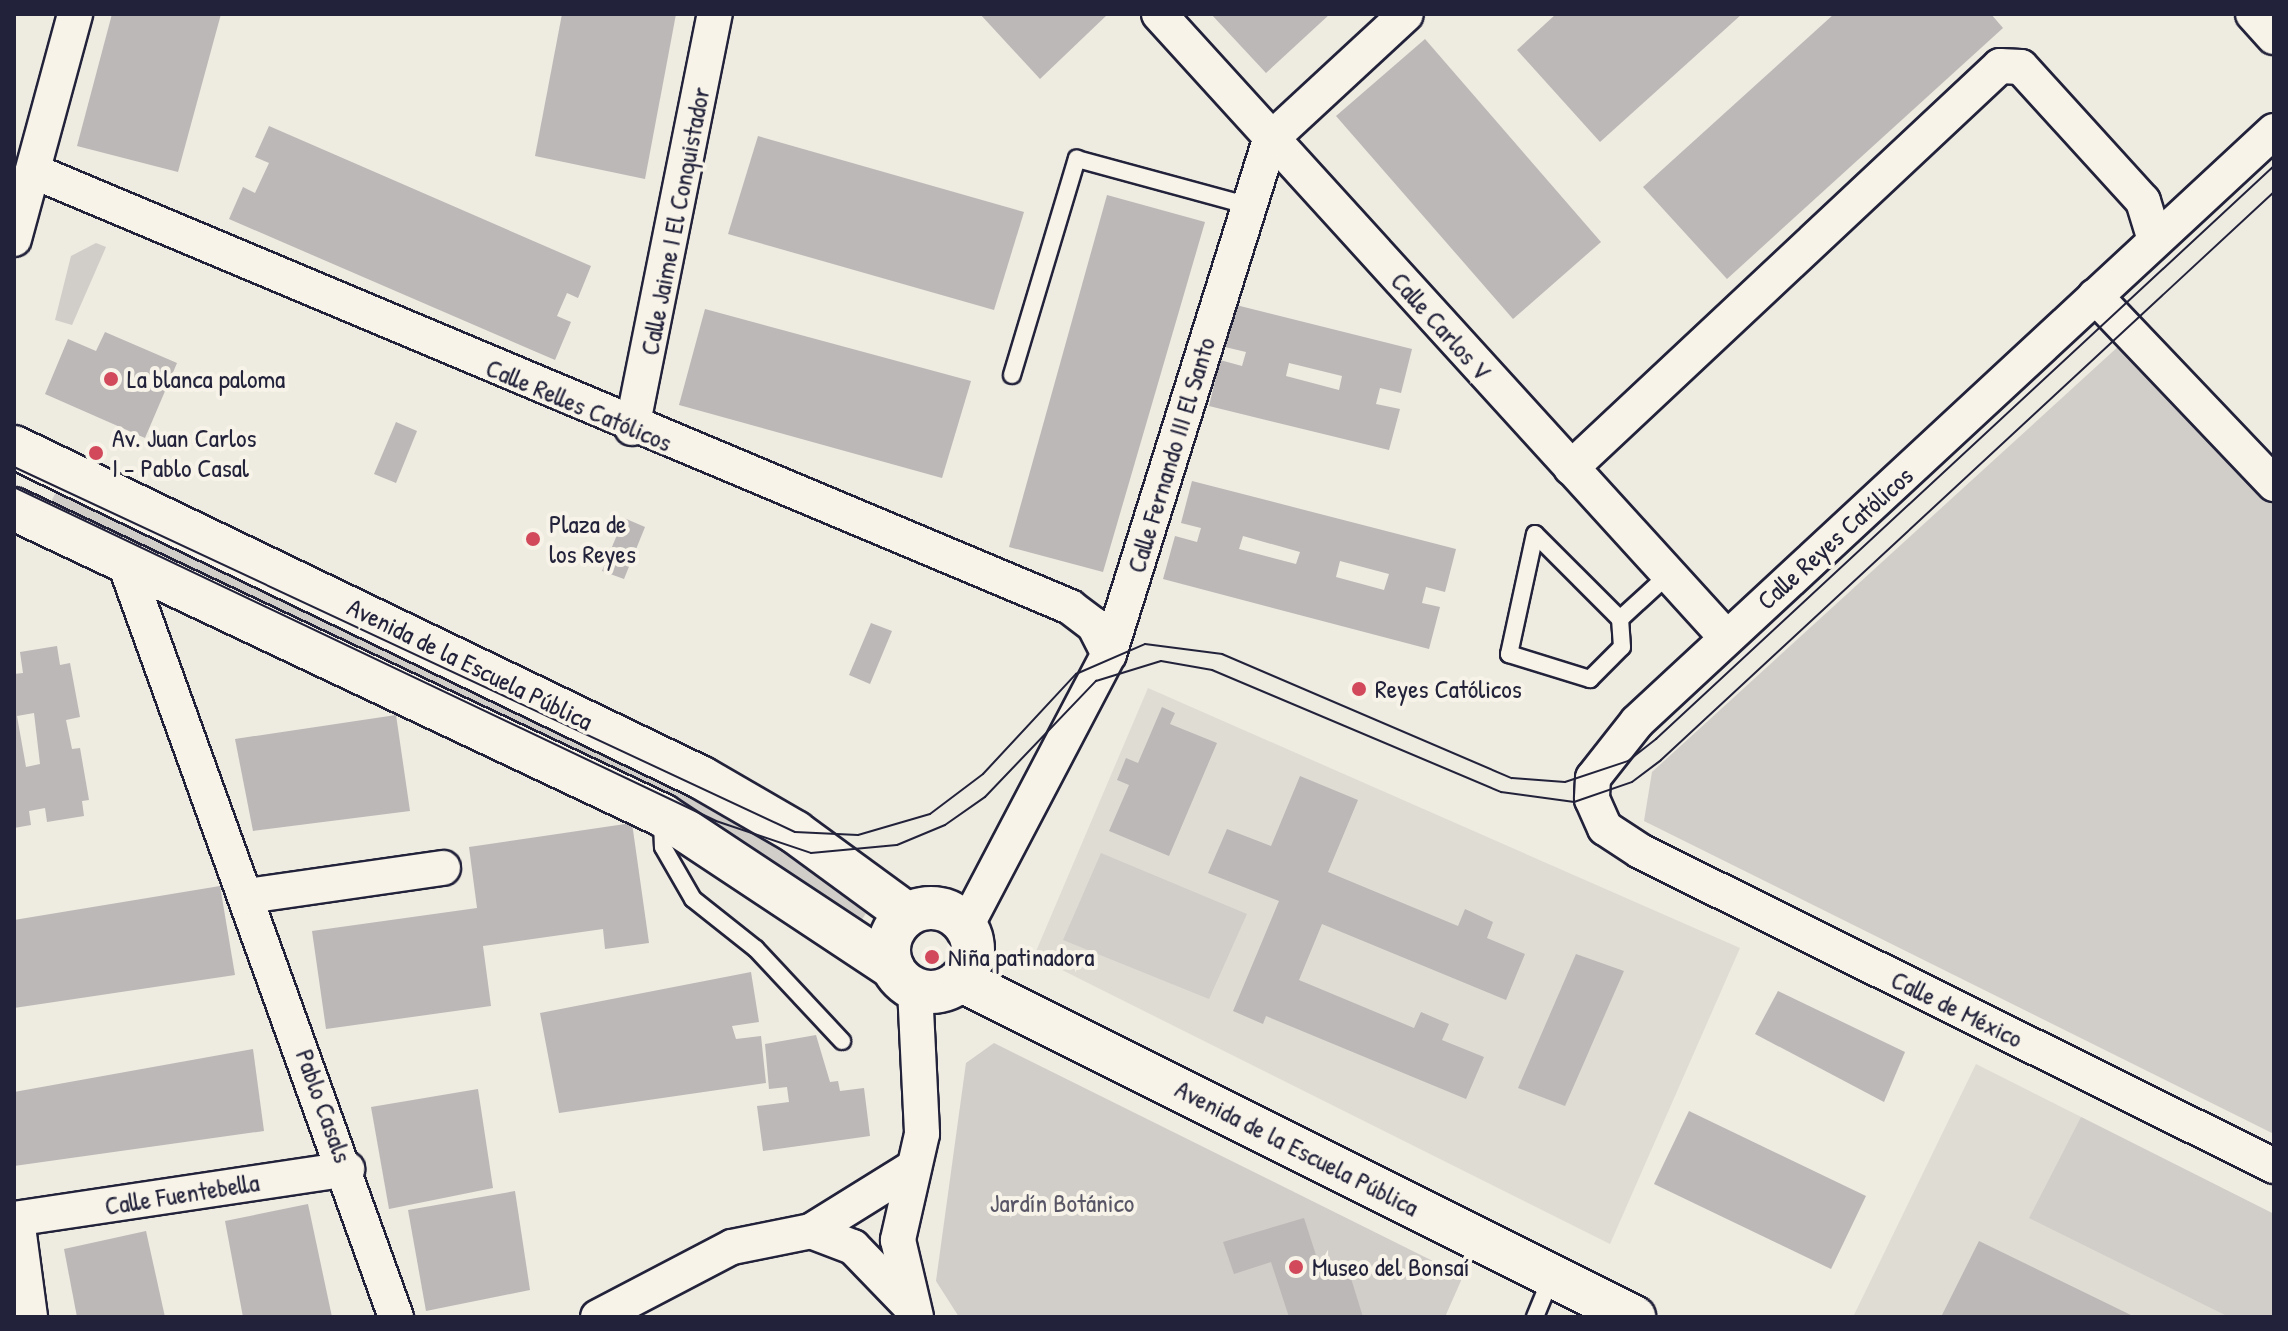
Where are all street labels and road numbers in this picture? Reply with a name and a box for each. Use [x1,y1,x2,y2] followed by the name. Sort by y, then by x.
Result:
[634,84,716,358] street label: Calle Jaime I El Conquistador
[1384,266,1498,386] street label: Calle Carlos V
[1120,334,1222,576] street label: Calle Fernando III El Santo
[481,352,677,458] street label: Calle Relles Católicos
[1751,460,1919,616] street label: Calle Reyes Católicos
[342,591,598,737] street label: Avenida de la Escuela Pública
[1886,964,2028,1054] street label: Calle de México
[289,1045,359,1167] street label: Pablo Casals
[1170,1073,1424,1223] street label: Avenida de la Escuela Pública
[103,1166,261,1222] street label: Calle Fuentebella

